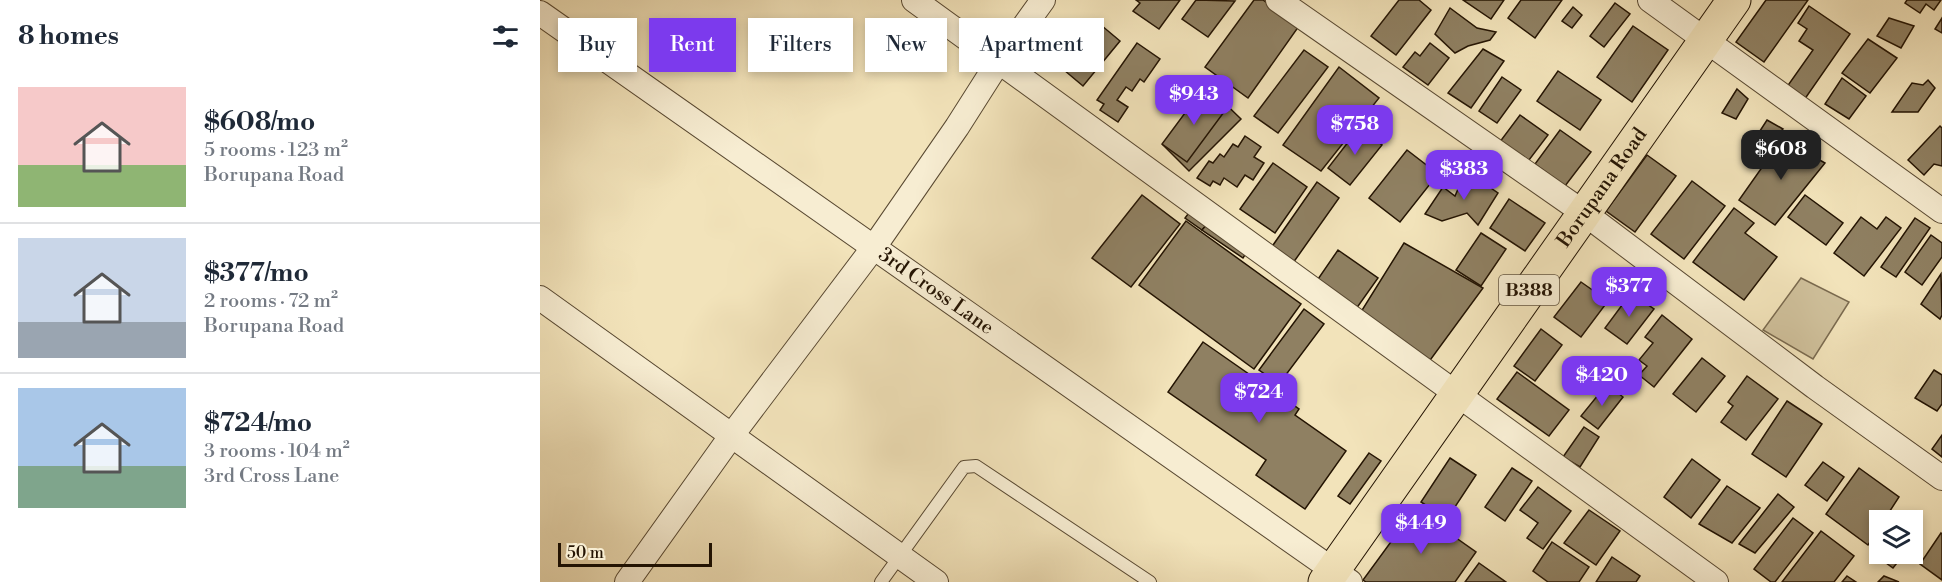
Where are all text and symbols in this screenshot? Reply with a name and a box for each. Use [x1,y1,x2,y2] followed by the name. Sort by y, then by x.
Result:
[558,18,637,72] chip: Buy
[649,18,736,72] chip: Rent
[748,18,853,72] chip: Filters
[865,18,947,72] chip: New
[959,18,1104,72] chip: Apartment
[18,20,119,52] text: 8 homes
[489,20,522,53] icon: filters
[1158,75,1230,126] pin: $943
[1169,82,1219,107] text: $943
[1319,105,1391,156] pin: $758
[204,106,315,138] text: $608/mo
[66,111,138,183] icon: home
[1331,112,1379,137] text: $758
[1551,123,1653,253] street label: Borupana Road
[1745,130,1817,181] pin: $608
[1755,137,1807,162] text: $608
[204,138,348,163] text: 5 rooms · 123 m²
[1428,150,1500,201] pin: $383
[1440,157,1488,182] text: $383
[204,163,344,188] text: Borupana Road
[873,242,999,340] street label: 3rd Cross Lane
[204,257,309,289] text: $377/mo
[66,262,138,334] icon: home
[1593,267,1665,318] pin: $377
[1606,274,1652,299] text: $377
[1499,275,1559,305] road number: B388
[204,289,338,314] text: 2 rooms · 72 m²
[204,314,344,339] text: Borupana Road
[1566,356,1638,407] pin: $420
[1576,363,1628,388] text: $420
[1223,373,1295,424] pin: $724
[1234,380,1284,405] text: $724
[204,407,312,439] text: $724/mo
[66,412,138,484] icon: home
[204,439,350,464] text: 3 rooms · 104 m²
[204,464,339,489] text: 3rd Cross Lane
[1385,504,1457,555] pin: $449
[1869,510,1923,564] map controls
[1869,510,1923,564] button: layers
[1395,511,1447,536] text: $449
[558,540,712,568] scale bar
[567,543,604,563] text: 50 m

